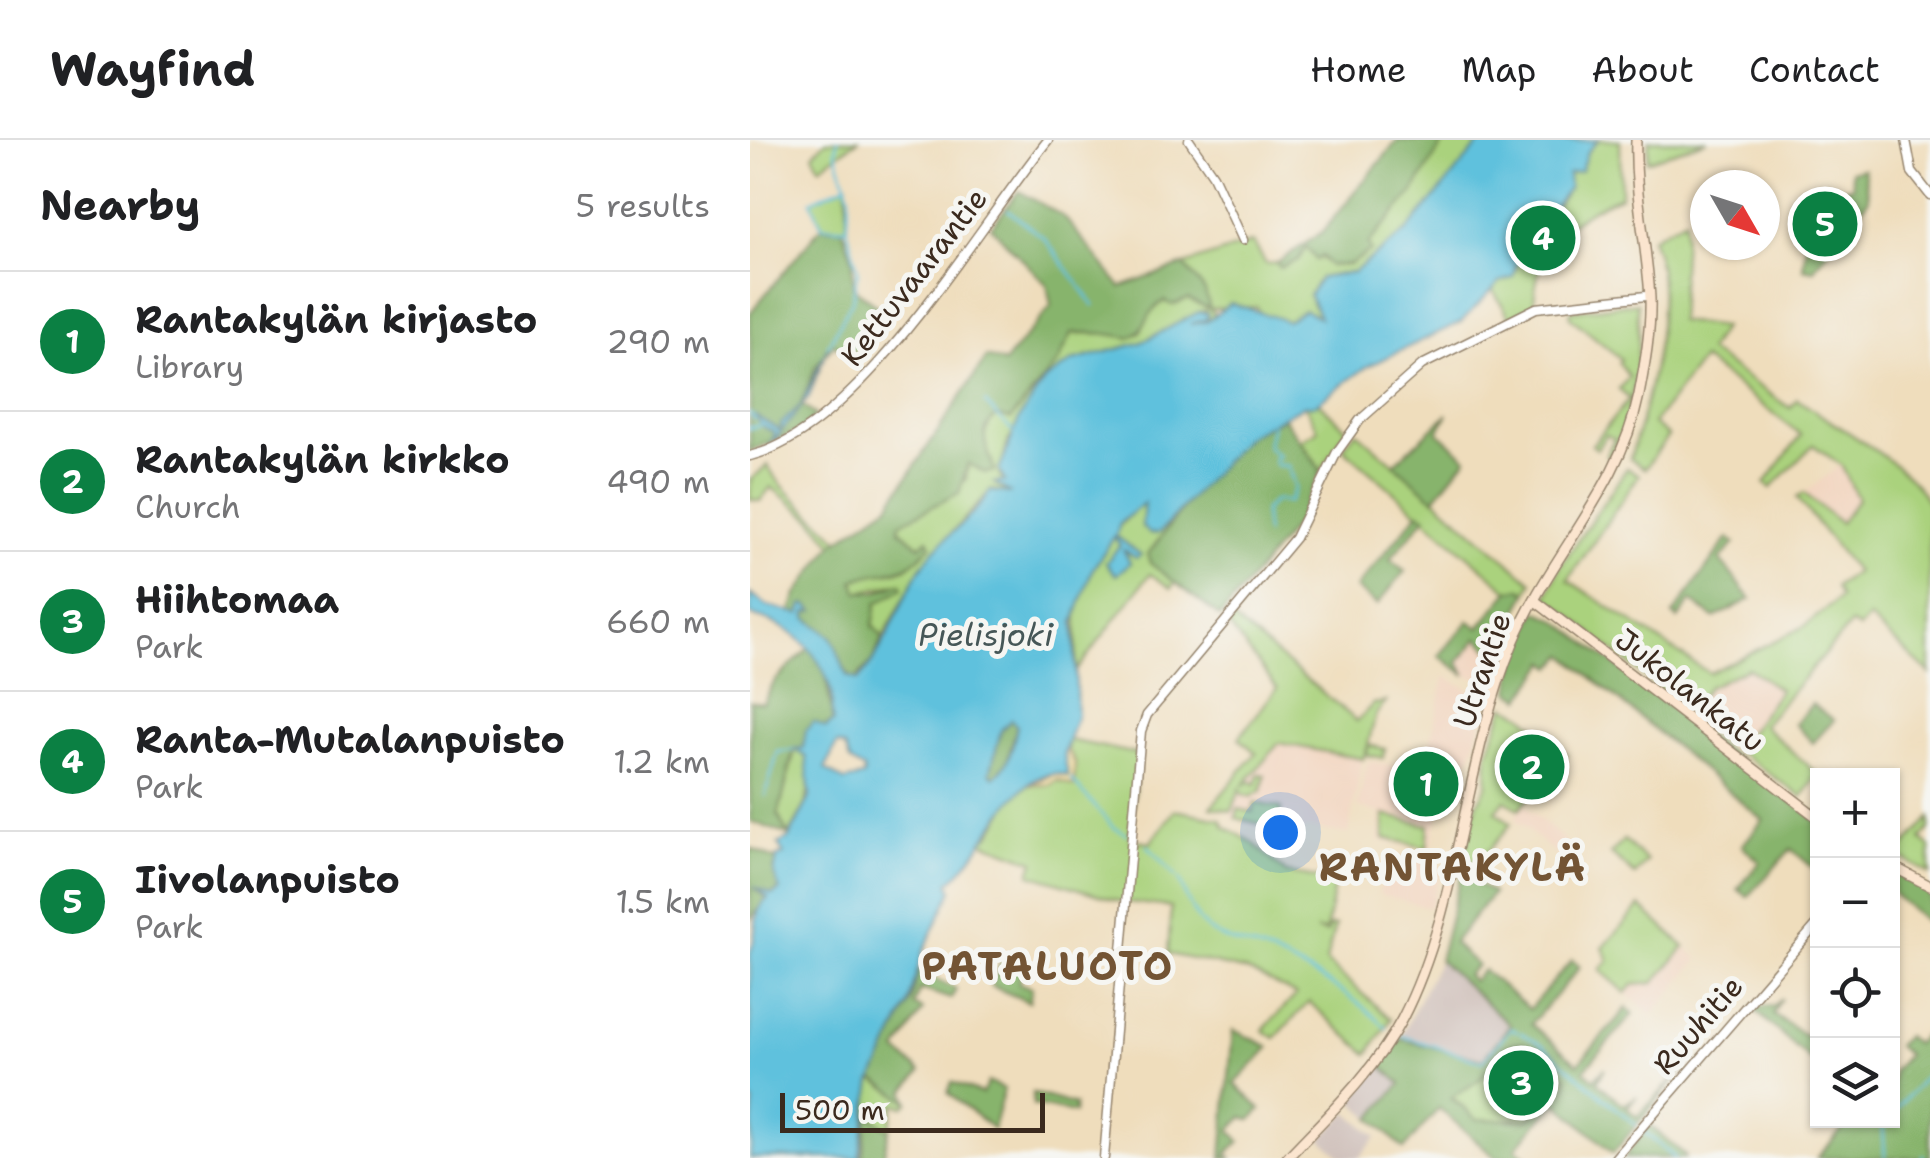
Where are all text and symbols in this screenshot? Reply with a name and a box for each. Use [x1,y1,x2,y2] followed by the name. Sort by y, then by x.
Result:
[50,37,256,101] text: Wayfind
[1310,46,1406,93] text: Home
[1461,46,1536,93] text: Map
[1591,46,1694,93] text: About
[1749,46,1880,93] text: Contact
[1690,170,1780,260] north arrow
[40,177,200,233] text: Nearby
[831,179,997,375] street label: Kettuvaarantie
[575,184,710,227] text: 5 results
[1792,186,1858,262] pin: 5
[1510,201,1576,276] pin: 4
[135,294,538,345] text: Rantakylän kirjasto
[65,320,80,363] text: 1
[607,320,710,363] text: 290 m
[135,345,244,388] text: Library
[135,434,510,485] text: Rantakylän kirkko
[61,460,84,503] text: 2
[606,460,710,503] text: 490 m
[135,485,241,528] text: Church
[135,574,339,625] text: Hiihtomaa
[61,600,84,643] text: 3
[606,600,710,643] text: 660 m
[1443,607,1521,733] street label: Utrantie
[919,613,1054,656] water label: Pielisjoki
[1607,619,1773,761] street label: Jukolankatu
[135,625,204,668] text: Park
[135,714,565,765] text: Ranta-Mutalanpuisto
[1500,730,1564,804] pin: 2
[61,740,84,783] text: 4
[613,740,710,783] text: 1.2 km
[1394,746,1458,822] pin: 1
[135,765,204,808] text: Park
[1810,768,1900,1128] map controls
[1810,768,1900,858] button: +
[1255,807,1306,858] your location
[1318,840,1588,894] district label: RANTAKYLÄ
[135,854,400,905] text: Iivolanpuisto
[1810,858,1900,948] button: −
[62,880,83,923] text: 5
[616,880,710,923] text: 1.5 km
[135,905,204,948] text: Park
[921,939,1175,993] district label: PATALUOTO
[1810,948,1900,1038] button: locate
[1644,967,1752,1083] street label: Ruuhitie
[1810,1038,1900,1128] button: layers
[1488,1046,1554,1120] pin: 3
[780,1088,1045,1132] scale bar
[795,1091,885,1129] text: 500 m

